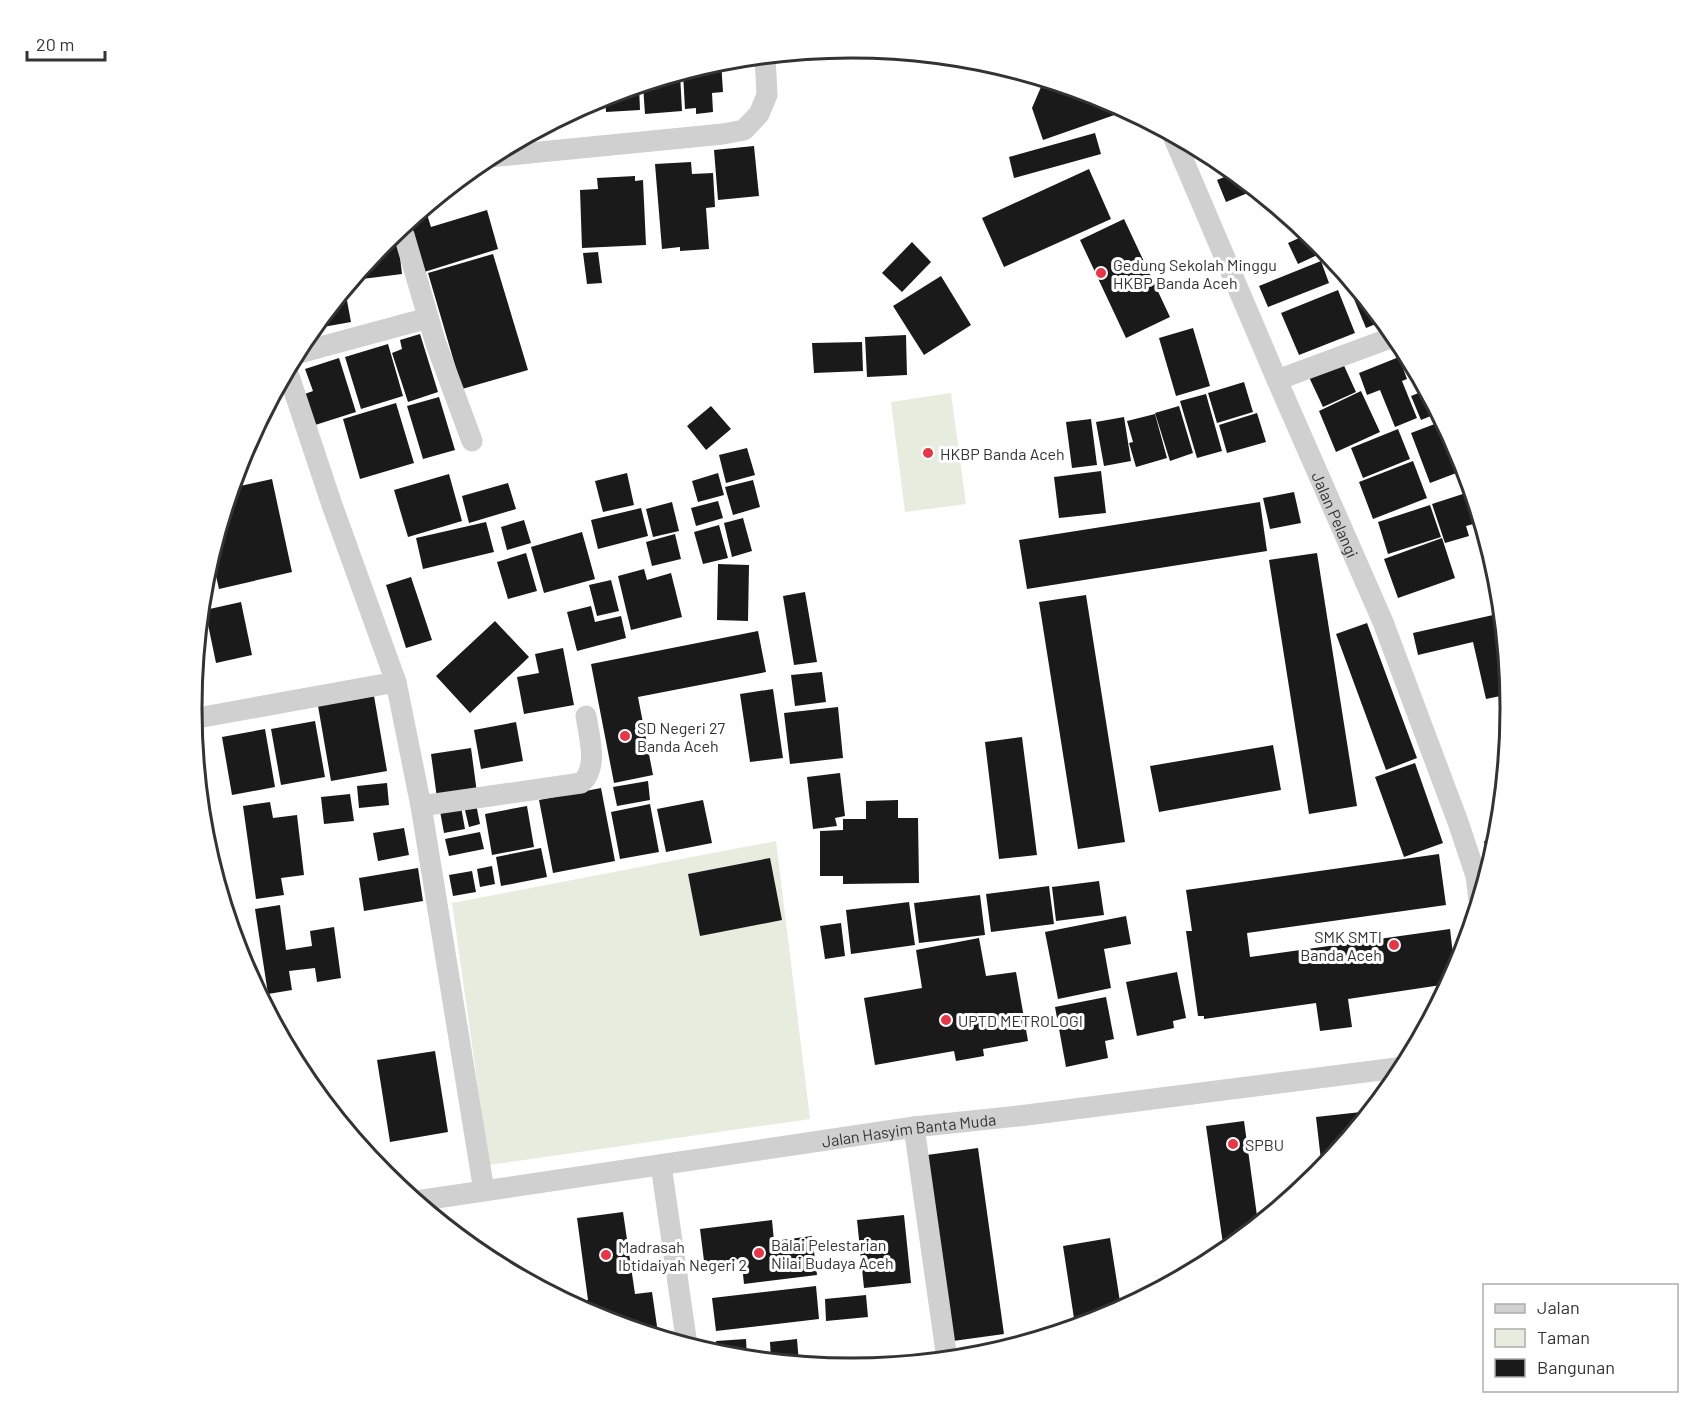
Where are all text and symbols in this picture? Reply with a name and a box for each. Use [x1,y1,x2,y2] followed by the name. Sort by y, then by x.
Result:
[27,24,105,62] scale bar
[36,33,74,55] text: 20 m
[1113,255,1277,292] place label: Gedung Sekolah Minggu HKBP Banda Aceh
[1094,266,1108,280] marker: Gedung Sekolah Minggu HKBP Banda Aceh
[940,444,1065,463] place label: HKBP Banda Aceh
[921,446,935,460] marker: HKBP Banda Aceh
[1309,468,1363,560] street label: Jalan Pelangi
[637,718,726,755] place label: SD Negeri 27 Banda Aceh
[618,729,632,743] marker: SD Negeri 27 Banda Aceh
[1300,927,1382,964] place label: SMK SMTI Banda Aceh
[1387,938,1401,952] marker: SMK SMTI Banda Aceh
[958,1011,1083,1030] place label: UPTD METROLOGI
[939,1013,953,1027] marker: UPTD METROLOGI
[820,1109,997,1150] street label: Jalan Hasyim Banta Muda
[1245,1135,1284,1154] place label: SPBU
[1226,1137,1240,1151] marker: SPBU
[771,1235,894,1272] place label: Balai Pelestarian Nilai Budaya Aceh
[618,1237,747,1274] place label: Madrasah Ibtidaiyah Negeri 2
[752,1246,766,1260] marker: Balai Pelestarian Nilai Budaya Aceh
[599,1248,613,1262] marker: Madrasah Ibtidaiyah Negeri 2
[1483,1284,1678,1392] legend
[1537,1296,1580,1318] text: Jalan
[1537,1326,1590,1348] text: Taman
[1537,1356,1615,1378] text: Bangunan

